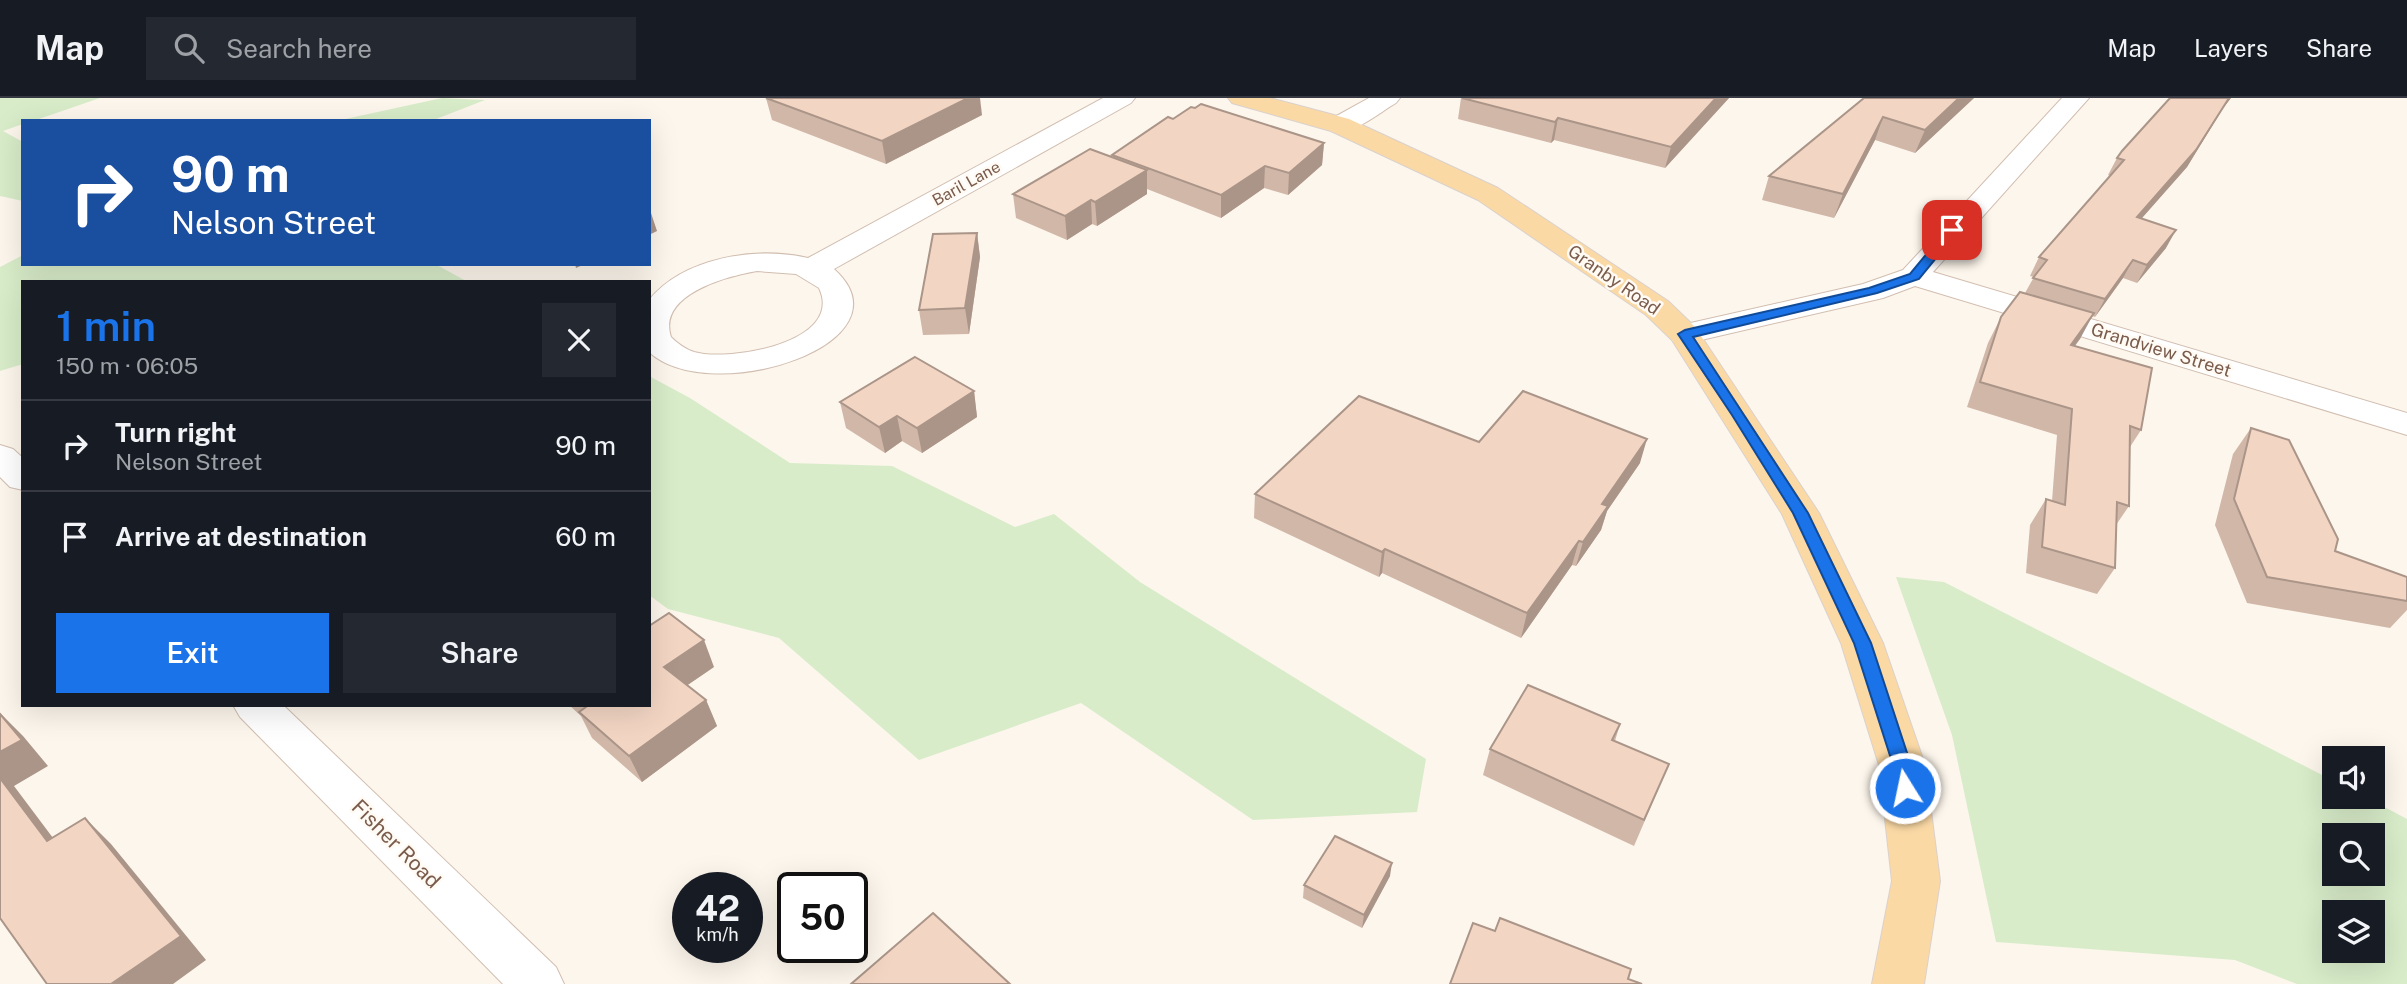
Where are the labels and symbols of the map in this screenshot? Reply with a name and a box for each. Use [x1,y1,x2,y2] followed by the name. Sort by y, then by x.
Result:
[929,157,1004,210] street label: Baril Lane
[1922,200,1982,260] pin
[1564,240,1664,319] street label: Granby Road
[2088,318,2234,381] street label: Grandview Street
[1868,751,1942,825] position arrow
[347,794,446,893] street label: Fisher Road
[777,872,868,963] speed limit sign: 50

